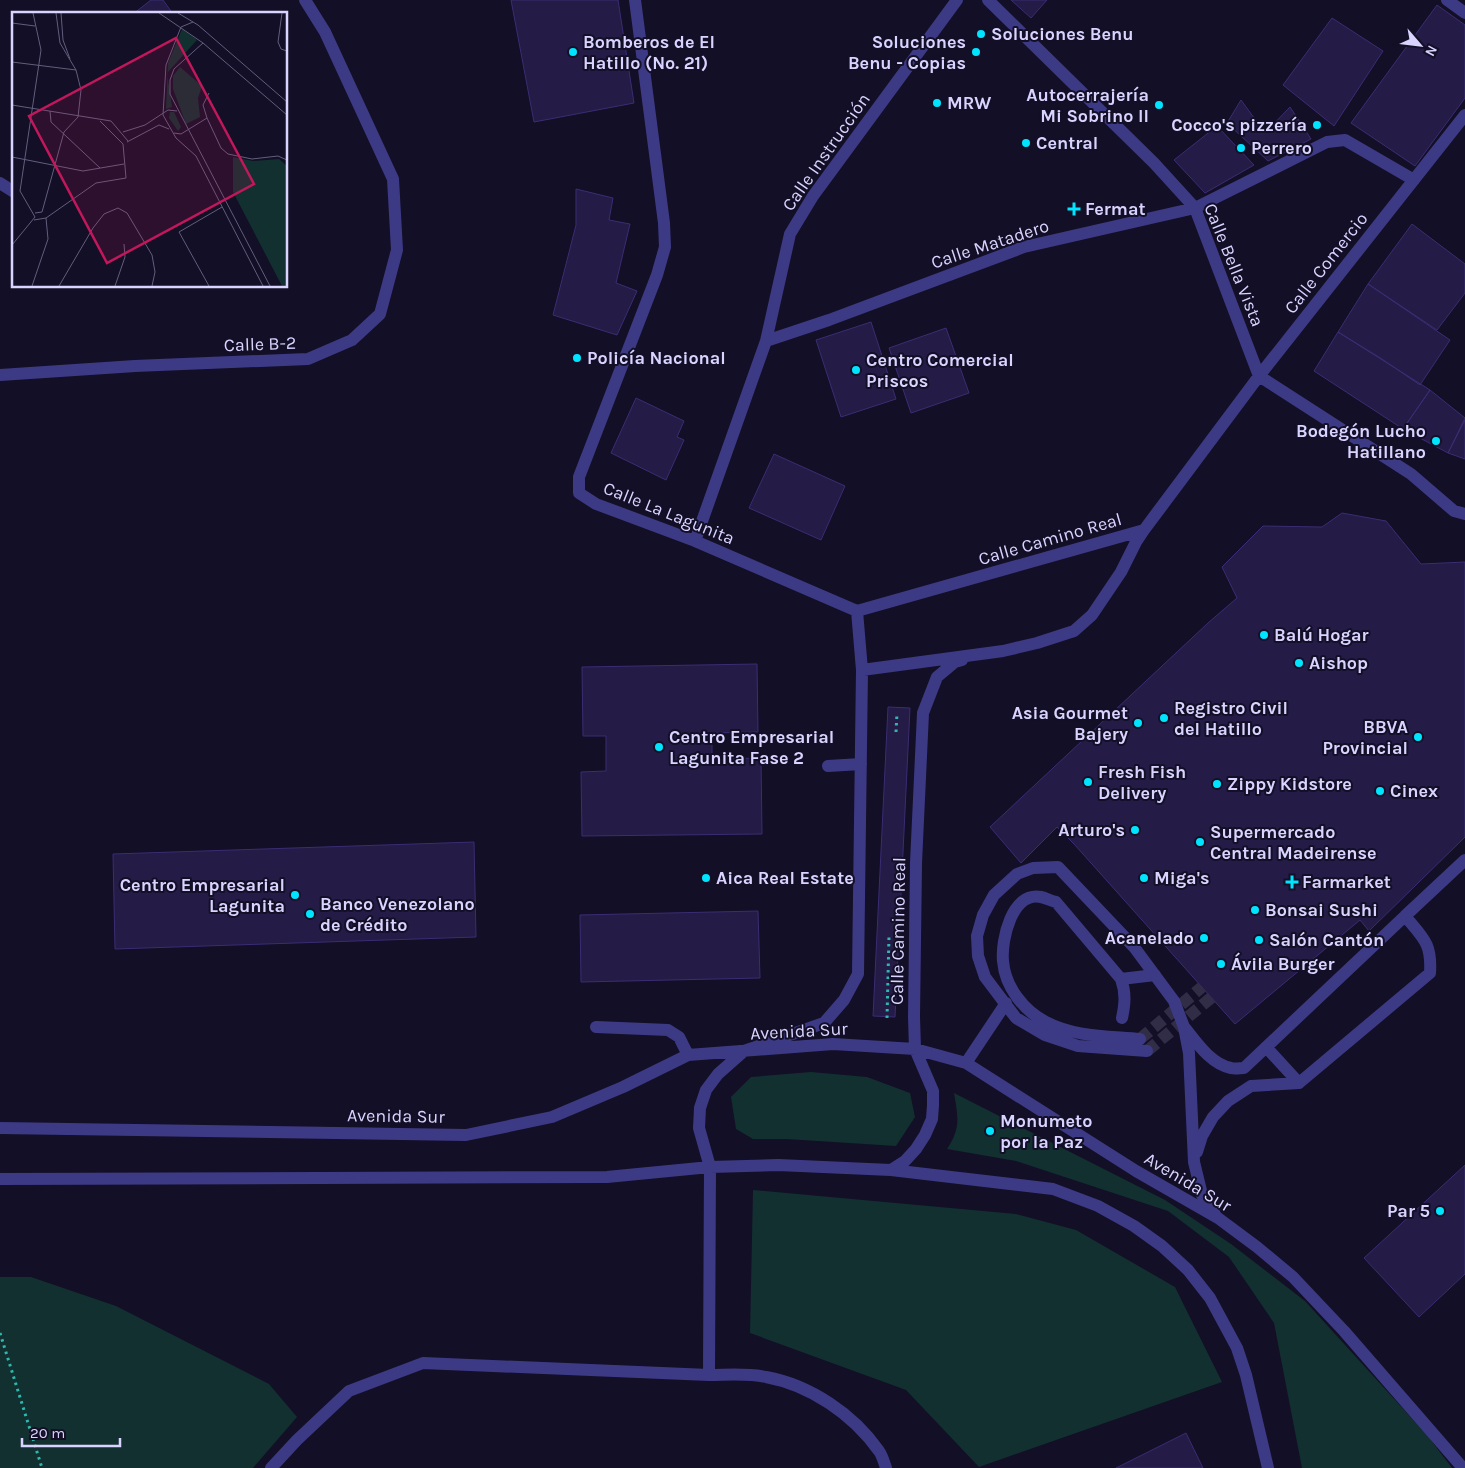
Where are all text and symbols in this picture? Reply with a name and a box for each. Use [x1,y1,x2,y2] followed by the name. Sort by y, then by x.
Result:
[12,12,288,288] inset map
[1395,20,1445,70] north arrow
[991,23,1134,45] place label: Soluciones Benu
[975,28,987,40] marker: Soluciones Benu
[583,31,715,74] place label: Bomberos de El Hatillo (No. 21)
[848,31,966,74] place label: Soluciones Benu - Copias
[1421,42,1441,59] text: N
[567,46,579,58] marker: Bomberos de El Hatillo (No. 21)
[970,46,982,58] marker: Soluciones Benu - Copias
[1026,84,1149,127] place label: Autocerrajería Mi Sobrino II
[777,89,875,215] street label: Calle Instrucción
[947,92,991,114] place label: MRW
[931,97,943,109] marker: MRW
[1153,99,1165,111] marker: Autocerrajería Mi Sobrino II
[1171,114,1307,136] place label: Cocco's pizzería
[1311,119,1323,131] marker: Cocco's pizzería
[1036,132,1098,154] place label: Central
[1020,137,1032,149] marker: Central
[1251,137,1312,159] place label: Perrero
[1235,142,1247,154] marker: Perrero
[1085,198,1146,220] place label: Fermat
[1199,200,1269,330] street label: Calle Bella Vista
[1067,202,1081,216] marker: Fermat
[1280,208,1372,318] street label: Calle Comercio
[928,215,1052,273] street label: Calle Matadero
[223,332,297,356] street label: Calle B-2
[587,347,726,369] place label: Policía Nacional
[866,349,1014,392] place label: Centro Comercial Priscos
[571,352,583,364] marker: Policía Nacional
[850,364,862,376] marker: Centro Comercial Priscos
[1296,420,1426,463] place label: Bodegón Lucho Hatillano
[1430,435,1442,447] marker: Bodegón Lucho Hatillano
[600,477,738,549] street label: Calle La Lagunita
[976,508,1124,570] street label: Calle Camino Real
[1274,624,1368,646] place label: Balú Hogar
[1258,629,1270,641] marker: Balú Hogar
[1309,652,1368,674] place label: Aishop
[1293,657,1305,669] marker: Aishop
[1174,697,1288,740] place label: Registro Civil del Hatillo
[1012,702,1128,745] place label: Asia Gourmet Bajery
[1158,712,1170,724] marker: Registro Civil del Hatillo
[1322,716,1408,759] place label: BBVA Provincial
[1132,717,1144,729] marker: Asia Gourmet Bajery
[669,726,834,769] place label: Centro Empresarial Lagunita Fase 2
[1412,731,1424,743] marker: BBVA Provincial
[653,741,665,753] marker: Centro Empresarial Lagunita Fase 2
[1098,761,1186,804] place label: Fresh Fish Delivery
[1227,773,1352,795] place label: Zippy Kidstore
[1082,776,1094,788] marker: Fresh Fish Delivery
[1211,778,1223,790] marker: Zippy Kidstore
[1390,780,1438,802] place label: Cinex
[1374,785,1386,797] marker: Cinex
[1058,819,1125,841] place label: Arturo's
[1210,821,1377,864] place label: Supermercado Central Madeirense
[1129,824,1141,836] marker: Arturo's
[1194,836,1206,848] marker: Supermercado Central Madeirense
[886,857,910,1005] street label: Calle Camino Real
[716,867,854,889] place label: Aica Real Estate
[1154,867,1209,889] place label: Miga's
[1302,871,1391,893] place label: Farmarket
[700,872,712,884] marker: Aica Real Estate
[1138,872,1150,884] marker: Miga's
[120,874,285,917] place label: Centro Empresarial Lagunita
[1286,876,1298,888] marker: Farmarket
[289,889,301,901] marker: Centro Empresarial Lagunita
[320,893,475,936] place label: Banco Venezolano de Crédito
[1265,899,1378,921] place label: Bonsai Sushi
[1249,904,1261,916] marker: Bonsai Sushi
[304,908,316,920] marker: Banco Venezolano de Crédito
[1105,927,1194,949] place label: Acanelado
[1269,929,1384,951] place label: Salón Cantón
[1198,932,1210,944] marker: Acanelado
[1253,934,1265,946] marker: Salón Cantón
[1231,952,1335,975] place label: Ávila Burger
[1215,958,1227,970] marker: Ávila Burger
[750,1017,849,1045] street label: Avenida Sur
[347,1104,445,1128] street label: Avenida Sur
[1000,1110,1092,1153] place label: Monumeto por la Paz
[984,1125,996,1137] marker: Monumeto por la Paz
[1141,1147,1236,1217] street label: Avenida Sur
[1387,1200,1430,1222] place label: Par 5
[1434,1205,1446,1217] marker: Par 5
[22,1416,120,1448] scale bar
[30,1424,65,1442] text: 20 m

